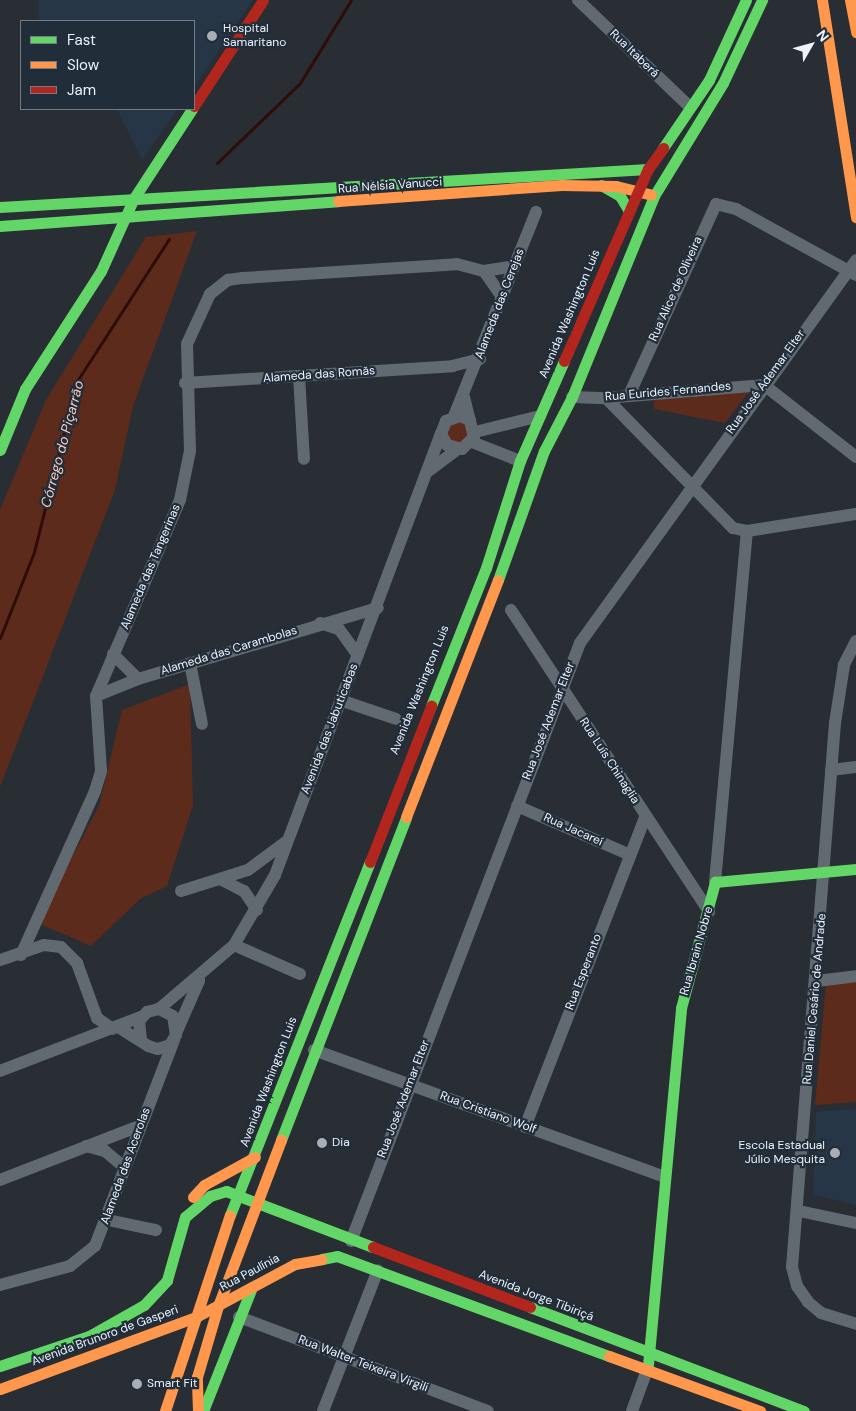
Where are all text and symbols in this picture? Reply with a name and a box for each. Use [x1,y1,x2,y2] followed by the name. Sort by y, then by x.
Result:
[20,20,195,110] legend
[786,20,836,70] north arrow
[223,22,286,50] place label: Hospital Samaritano
[813,26,833,45] text: N
[606,27,662,81] street label: Rua Itaberá
[205,29,219,43] marker: Hospital Samaritano
[67,30,96,50] text: Fast
[67,55,99,75] text: Slow
[67,80,96,100] text: Jam
[337,175,443,197] street label: Rua Nélsia Vanucci
[646,234,706,344] street label: Rua Alice de Oliveira
[472,247,528,361] street label: Alameda das Cerejas
[536,248,604,380] street label: Avenida Washington Luis
[723,327,809,437] street label: Rua José Ademar Elter
[262,364,376,386] street label: Alameda das Romãs
[37,379,87,509] water label: Córrego do Piçarrão
[604,379,732,405] street label: Rua Eurides Fernandes
[118,502,184,632] street label: Alameda das Tangerinas
[159,623,299,679] street label: Alameda das Carambolas
[387,623,453,757] street label: Avenida Washington Luis
[520,660,578,782] street label: Rua José Ademar Elter
[298,662,362,796] street label: Avenida das Jabuticabas
[576,715,642,807] street label: Rua Luís Chinaglia
[541,811,605,849] street label: Rua Jacareí
[677,905,717,997] street label: Rua Ibrain Nobre
[800,913,830,1085] street label: Rua Daniel Cesário de Andrade
[563,932,605,1012] street label: Rua Esperanto
[238,1015,300,1149] street label: Avenida Washington Luis
[375,1038,433,1160] street label: Rua José Ademar Elter
[438,1089,538,1137] street label: Rua Cristiano Wolf
[98,1106,154,1226] street label: Alameda das Acerolas
[332,1136,350,1150] place label: Dia
[316,1137,328,1149] marker: Dia
[738,1139,825,1167] place label: Escola Estadual Júlio Mesquita
[829,1147,841,1159] marker: Escola Estadual Júlio Mesquita
[218,1251,282,1295] street label: Rua Paulínia
[477,1267,595,1325] street label: Avenida Jorge Tibiriçá
[30,1303,180,1369] street label: Avenida Brunoro de Gasperi
[296,1333,430,1395] street label: Rua Walter Teixeira Virgili
[147,1377,198,1391] place label: Smart Fit
[131,1378,143,1390] marker: Smart Fit

